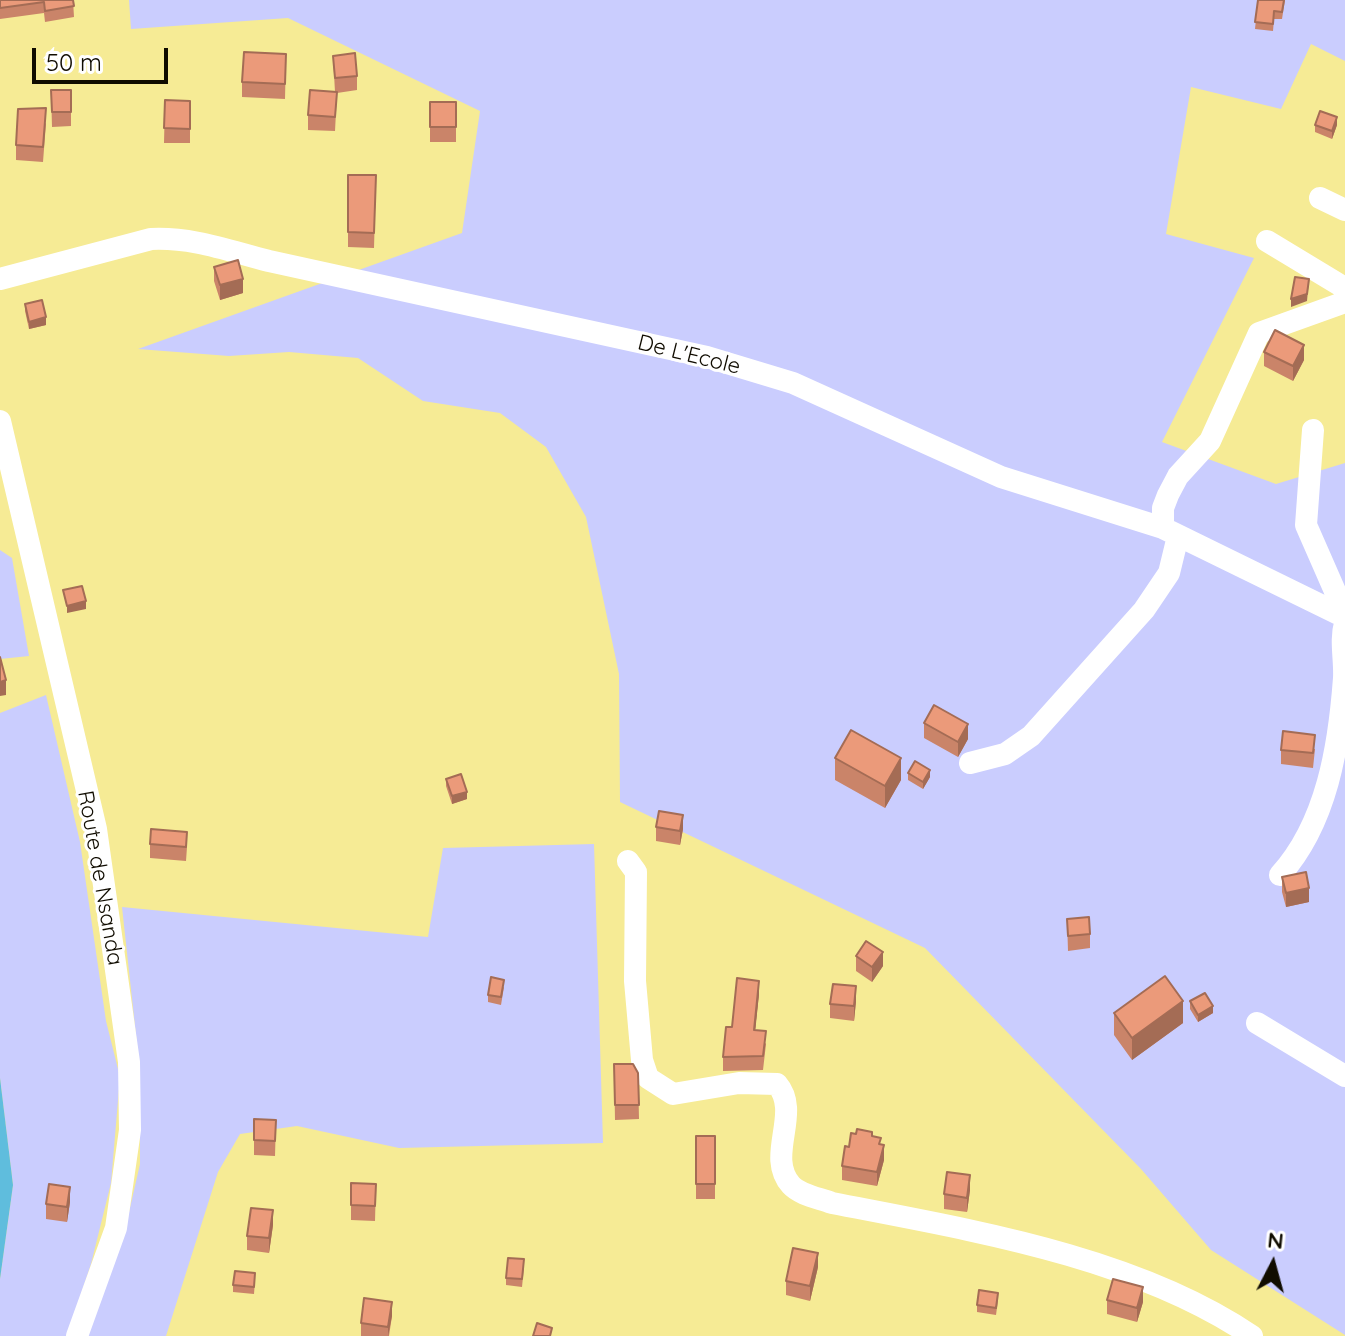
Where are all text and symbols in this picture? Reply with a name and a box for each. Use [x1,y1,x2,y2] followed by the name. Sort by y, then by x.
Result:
[36,32,172,82] scale bar
[46,47,102,77] text: 50 m
[635,330,743,380] street label: De L'Ecole
[72,788,128,968] street label: Route de Nsanda
[1233,1224,1313,1304] north arrow
[1266,1225,1285,1255] text: N

